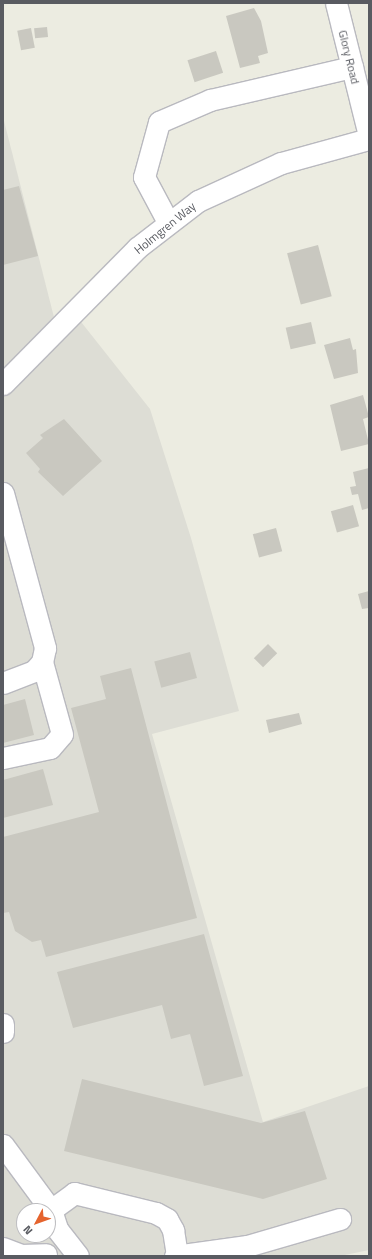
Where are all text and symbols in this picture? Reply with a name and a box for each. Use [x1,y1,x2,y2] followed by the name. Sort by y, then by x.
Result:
[335,29,363,85] street label: Glory Road
[131,199,199,257] street label: Holmgren Way
[16,1203,56,1243] north arrow
[19,1222,36,1238] text: N

